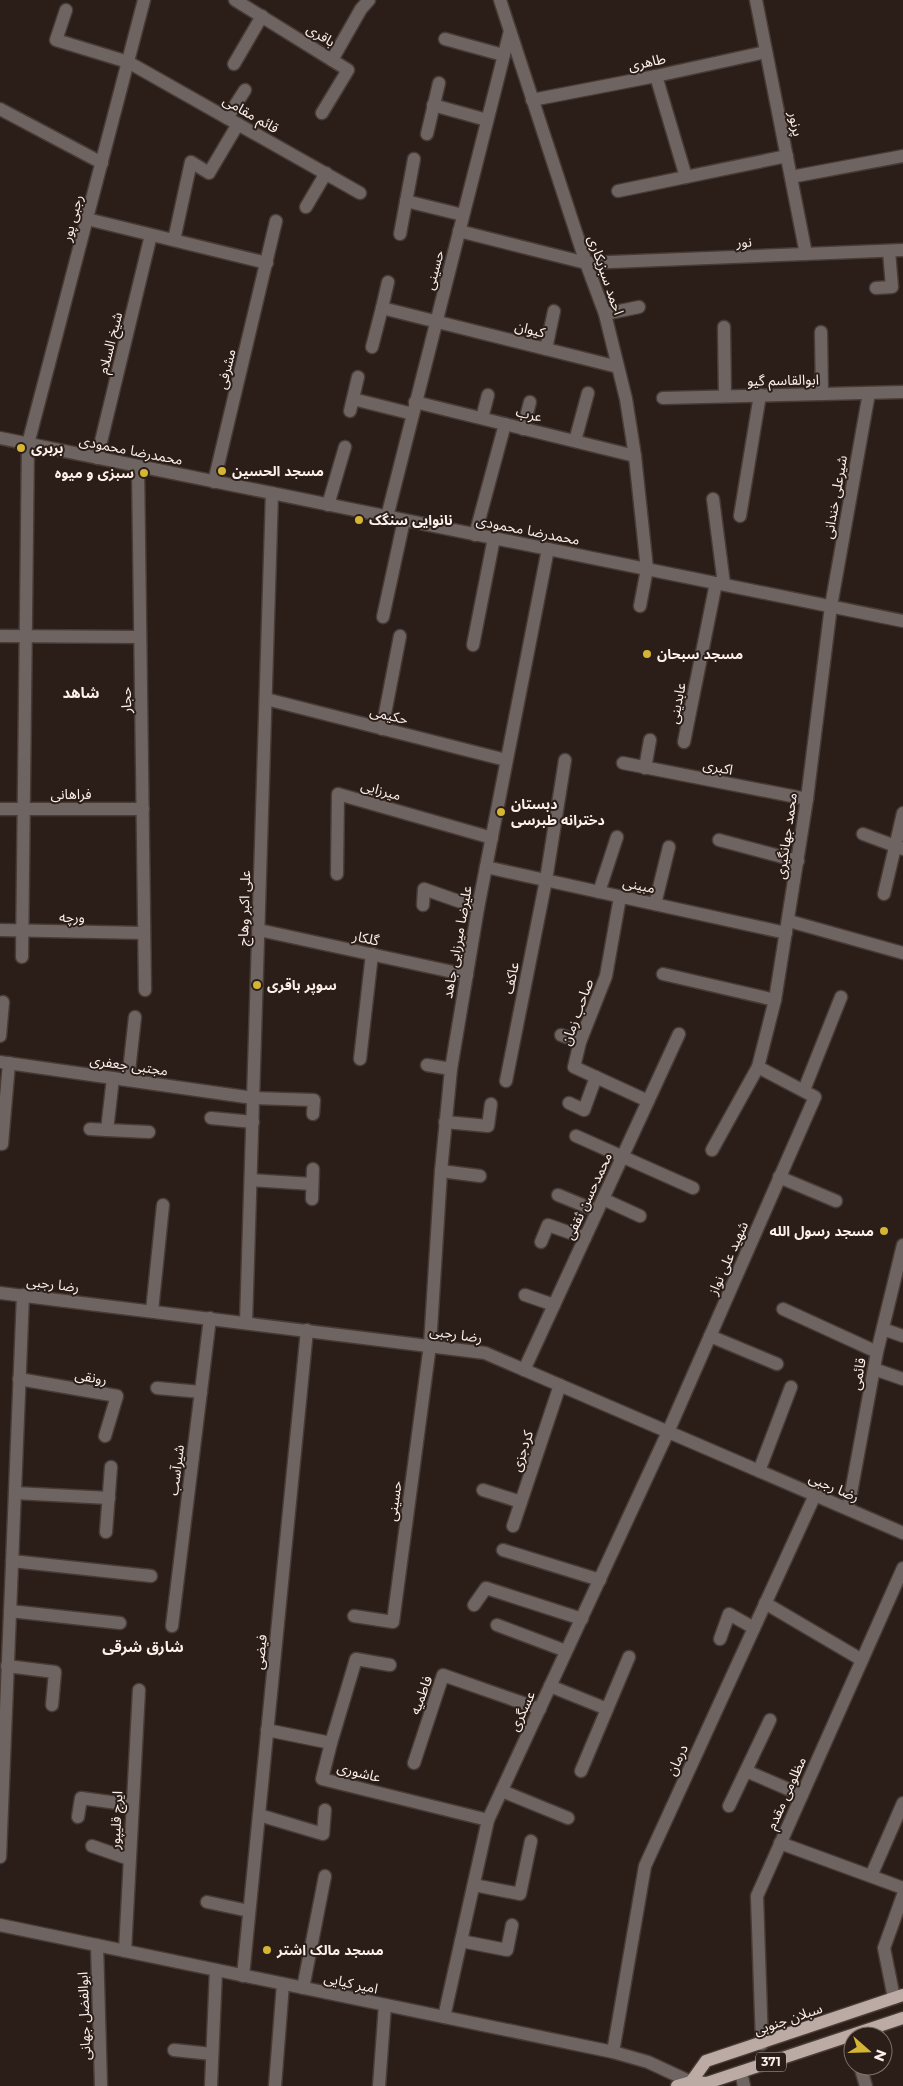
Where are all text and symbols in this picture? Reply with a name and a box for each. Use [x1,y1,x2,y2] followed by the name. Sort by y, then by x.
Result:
[303,19,339,51] street label: باقری
[627,49,667,75] street label: طاهری
[219,91,282,139] street label: قائم مقامی
[784,109,807,138] street label: پرنور
[57,193,88,245] street label: رجبی پور
[584,233,628,317] street label: احمد سبزیکاری
[735,233,752,251] street label: نور
[420,248,448,292] street label: حسینی
[94,310,128,376] street label: شیخ السلام
[513,317,547,341] street label: کیوان
[212,347,240,391] street label: مشرفی
[747,370,819,392] street label: ابوالقاسم گیو
[514,402,544,426] street label: عرب
[78,431,184,469] street label: محمدرضا محمودی
[31,439,64,457] place label: بربری
[15,442,27,454] marker: بربری
[819,454,851,540] street label: شیرعلی خندانی
[232,462,324,480] place label: مسجد الحسین
[55,464,134,482] place label: سبزی و میوه
[216,465,228,477] marker: مسجد الحسین
[138,467,150,479] marker: سبزی و میوه
[369,511,453,529] place label: نانوایی سنگک
[475,511,581,549] street label: محمدرضا محمودی
[353,514,365,526] marker: نانوایی سنگک
[657,645,743,663] place label: مسجد سبحان
[641,648,653,660] marker: مسجد سبحان
[664,681,690,725] street label: عابدینی
[62,683,100,702] district label: شاهد
[117,687,135,714] street label: حجار
[368,702,410,728] street label: حکیمی
[702,755,734,779] street label: اکبری
[359,776,403,804] street label: میرزایی
[51,785,91,803] street label: فراهانی
[771,792,801,880] street label: محمد جهانگیری
[511,795,605,829] place label: دبستان دخترانه طبرسی
[495,806,507,818] marker: دبستان دخترانه طبرسی
[234,870,256,946] street label: علی اکبر وهاج
[621,873,657,897] street label: مبینی
[438,884,476,1000] street label: علیرضا میرزایی جاهد
[59,908,85,927] street label: ورچه
[350,926,381,950] street label: گلکار
[499,960,523,996] street label: عاکف
[267,976,337,995] place label: سوپر باقری
[557,976,597,1048] street label: صاحب زمان
[251,979,263,991] marker: سوپر باقری
[89,1051,169,1079] street label: مجتبی جعفری
[560,1150,616,1242] street label: محمدحسن ثقفی
[703,1218,752,1298] street label: شهید علی نواز
[770,1222,874,1240] place label: مسجد رسول الله
[878,1225,890,1237] marker: مسجد رسول الله
[26,1272,80,1296] street label: رضا رجبی
[428,1321,484,1347] street label: رضا رجبی
[846,1356,870,1392] street label: قائمی
[73,1365,109,1389] street label: رونقی
[507,1428,537,1474] street label: کردجزی
[164,1444,188,1496] street label: شیرآسب
[806,1468,862,1506] street label: رضا رجبی
[382,1480,406,1522] street label: حسینی
[249,1634,271,1670] street label: فیضی
[102,1637,184,1656] district label: شارق شرقی
[406,1673,436,1717] street label: فاطمیه
[505,1688,539,1734] street label: عسگری
[662,1741,692,1778] street label: درمان
[762,1754,812,1833] street label: مظلومی مقدم
[335,1758,383,1786] street label: عاشوری
[105,1790,129,1851] street label: ایرج قلیپور
[276,1941,384,1959] place label: مسجد مالک اشتر
[261,1944,273,1956] marker: مسجد مالک اشتر
[322,1969,380,1997] street label: امیر کیایی
[73,1972,95,2060] street label: ابوالفضل جهانی
[751,1999,825,2039] street label: سبلان جنوبی
[843,2026,893,2076] north arrow
[870,2047,891,2064] text: N
[756,2052,786,2072] road number: 371

